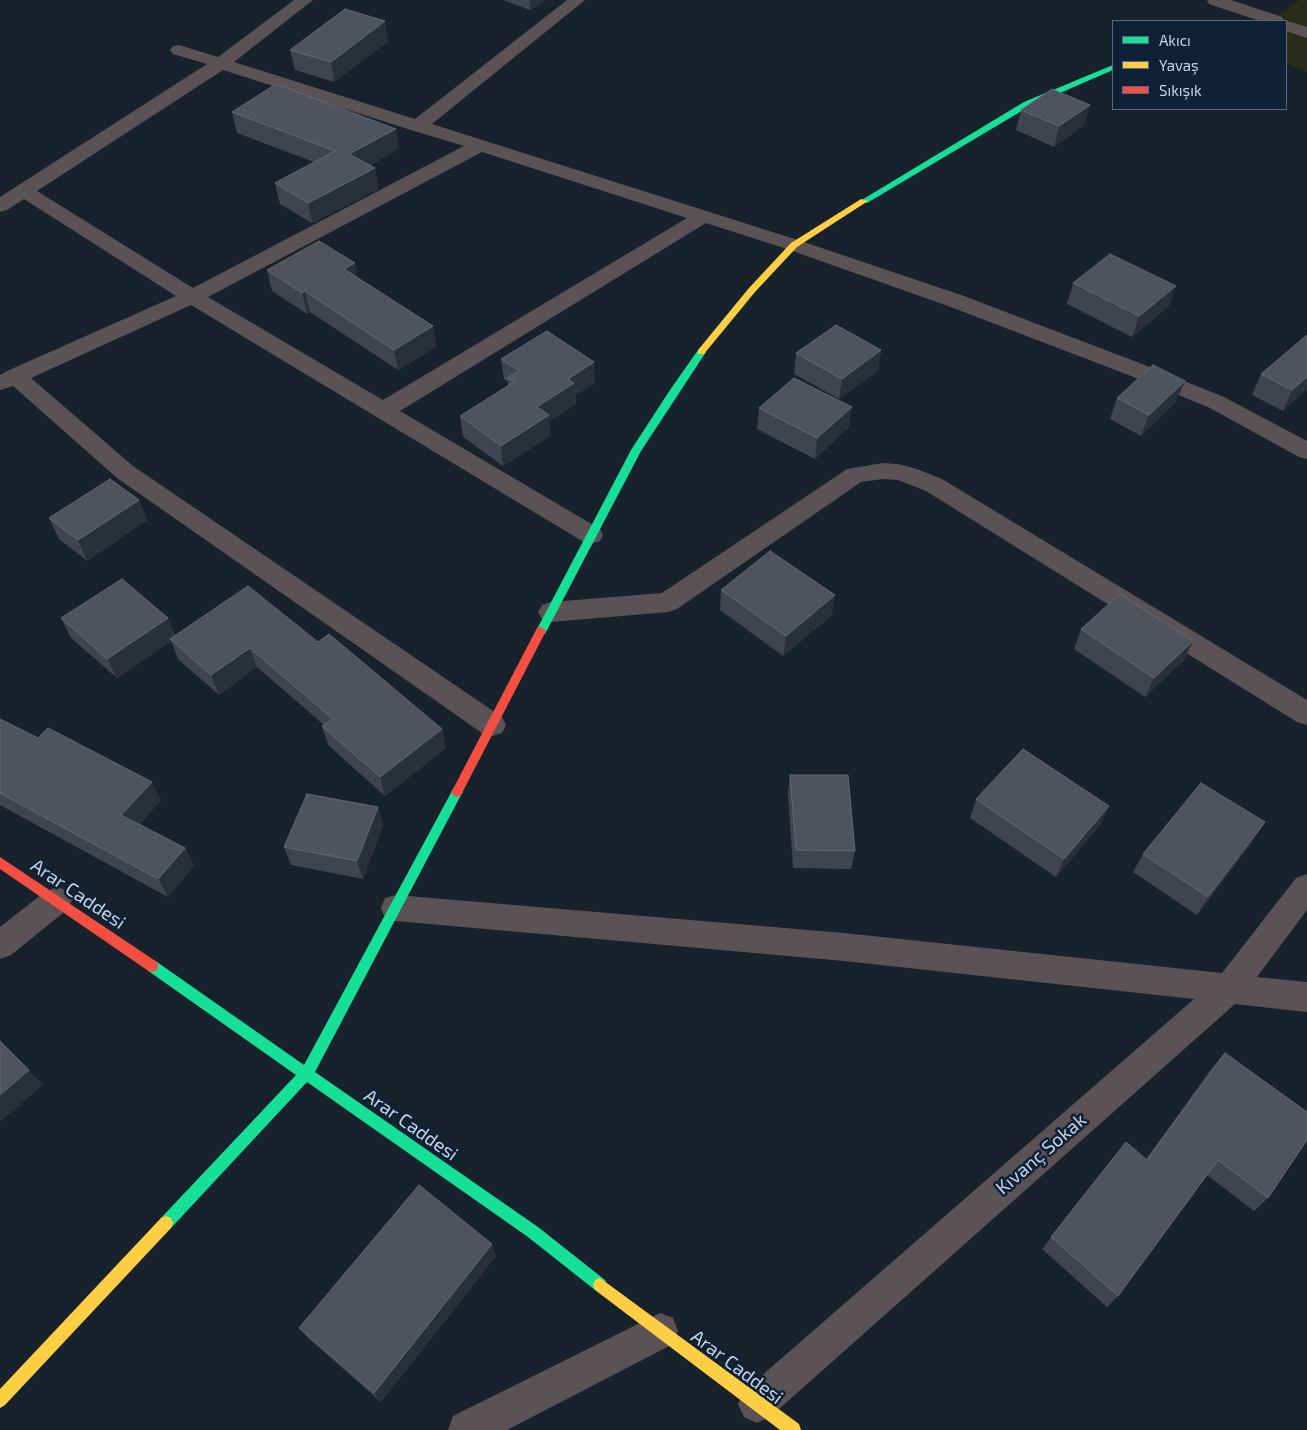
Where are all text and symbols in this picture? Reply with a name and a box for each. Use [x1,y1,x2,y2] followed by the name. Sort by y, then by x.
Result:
[1112,20,1287,110] legend
[1159,31,1191,49] text: Akıcı
[1159,56,1199,74] text: Yavaş
[1159,81,1202,99] text: Sıkışık
[26,854,130,934] street label: Arar Caddesi
[360,1084,462,1166] street label: Arar Caddesi
[991,1109,1091,1199] street label: Kıvanç Sokak
[686,1325,788,1409] street label: Arar Caddesi

